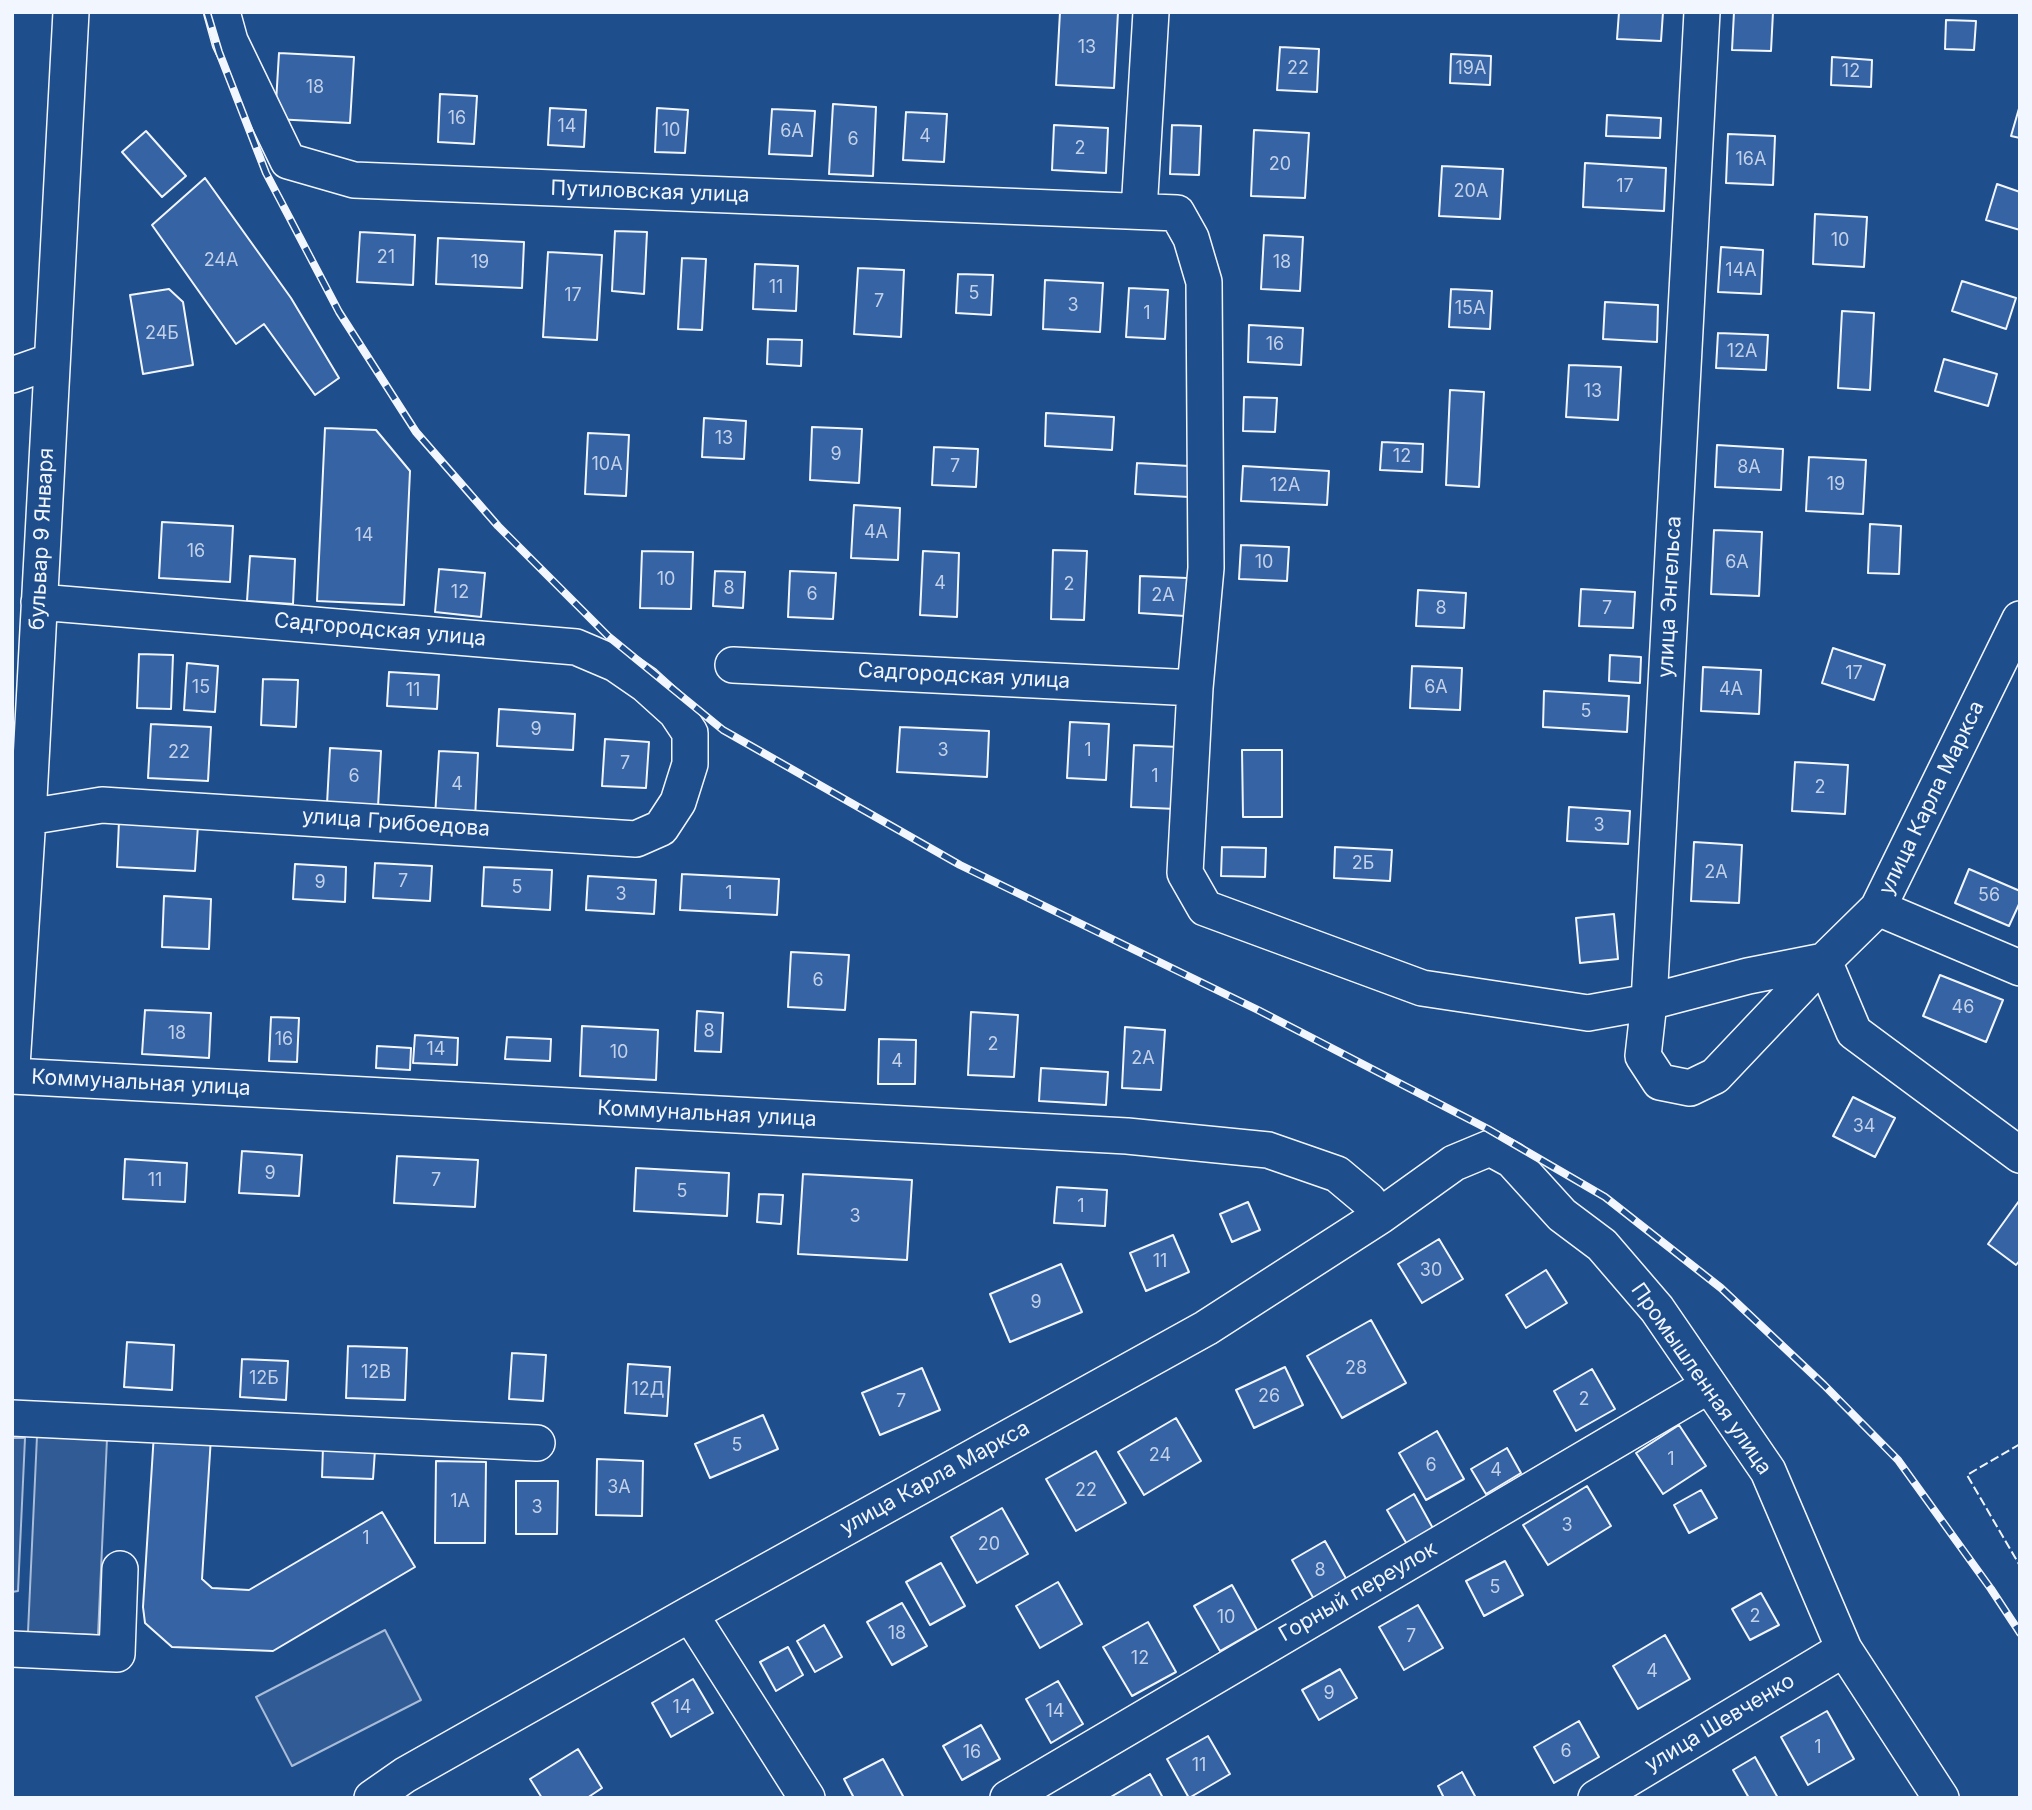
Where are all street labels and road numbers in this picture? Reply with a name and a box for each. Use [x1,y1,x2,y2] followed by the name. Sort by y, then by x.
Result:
[550,176,750,208] street label: Путиловская улица
[25,447,59,631] street label: бульвар 9 Января
[1653,515,1687,679] street label: улица Энгельса
[273,608,487,652] street label: Садгородская улица
[857,658,1071,694] street label: Садгородская улица
[1874,697,1990,899] street label: улица Карла Маркса
[301,804,491,842] street label: улица Грибоедова
[31,1065,251,1101] street label: Коммунальная улица
[597,1096,817,1132] street label: Коммунальная улица
[1625,1278,1777,1480] street label: Промышленная улица
[836,1415,1034,1541] street label: улица Карла Маркса
[1274,1537,1442,1647] street label: Горный переулок
[1641,1668,1799,1778] street label: улица Шевченко

